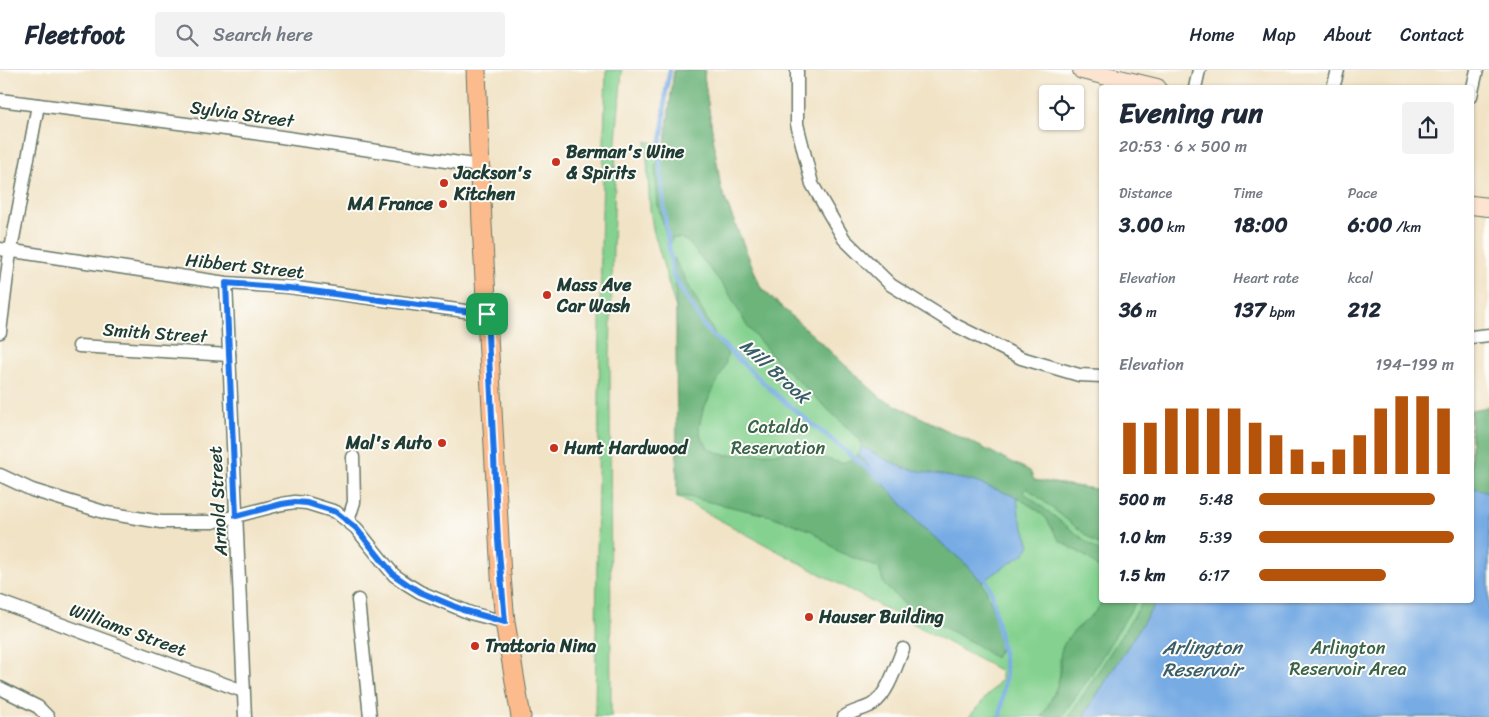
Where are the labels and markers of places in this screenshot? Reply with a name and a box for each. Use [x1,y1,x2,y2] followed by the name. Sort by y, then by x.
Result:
[566,136,685,189] place label: Berman's Wine & Spirits
[550,156,562,168] marker: Berman's Wine & Spirits
[453,157,532,210] place label: Jackson's Kitchen
[438,177,450,189] marker: Jackson's Kitchen
[347,188,434,220] place label: MA France
[437,198,449,210] marker: MA France
[556,269,632,322] place label: Mass Ave Car Wash
[541,289,553,301] marker: Mass Ave Car Wash
[466,293,508,335] pin
[345,427,432,459] place label: Mal's Auto
[563,432,689,464] place label: Hunt Hardwood
[436,437,448,449] marker: Mal's Auto
[548,442,560,454] marker: Hunt Hardwood
[818,601,944,633] place label: Hauser Building
[803,611,815,623] marker: Hauser Building
[485,630,597,662] place label: Trattoria Nina
[469,640,481,652] marker: Trattoria Nina

